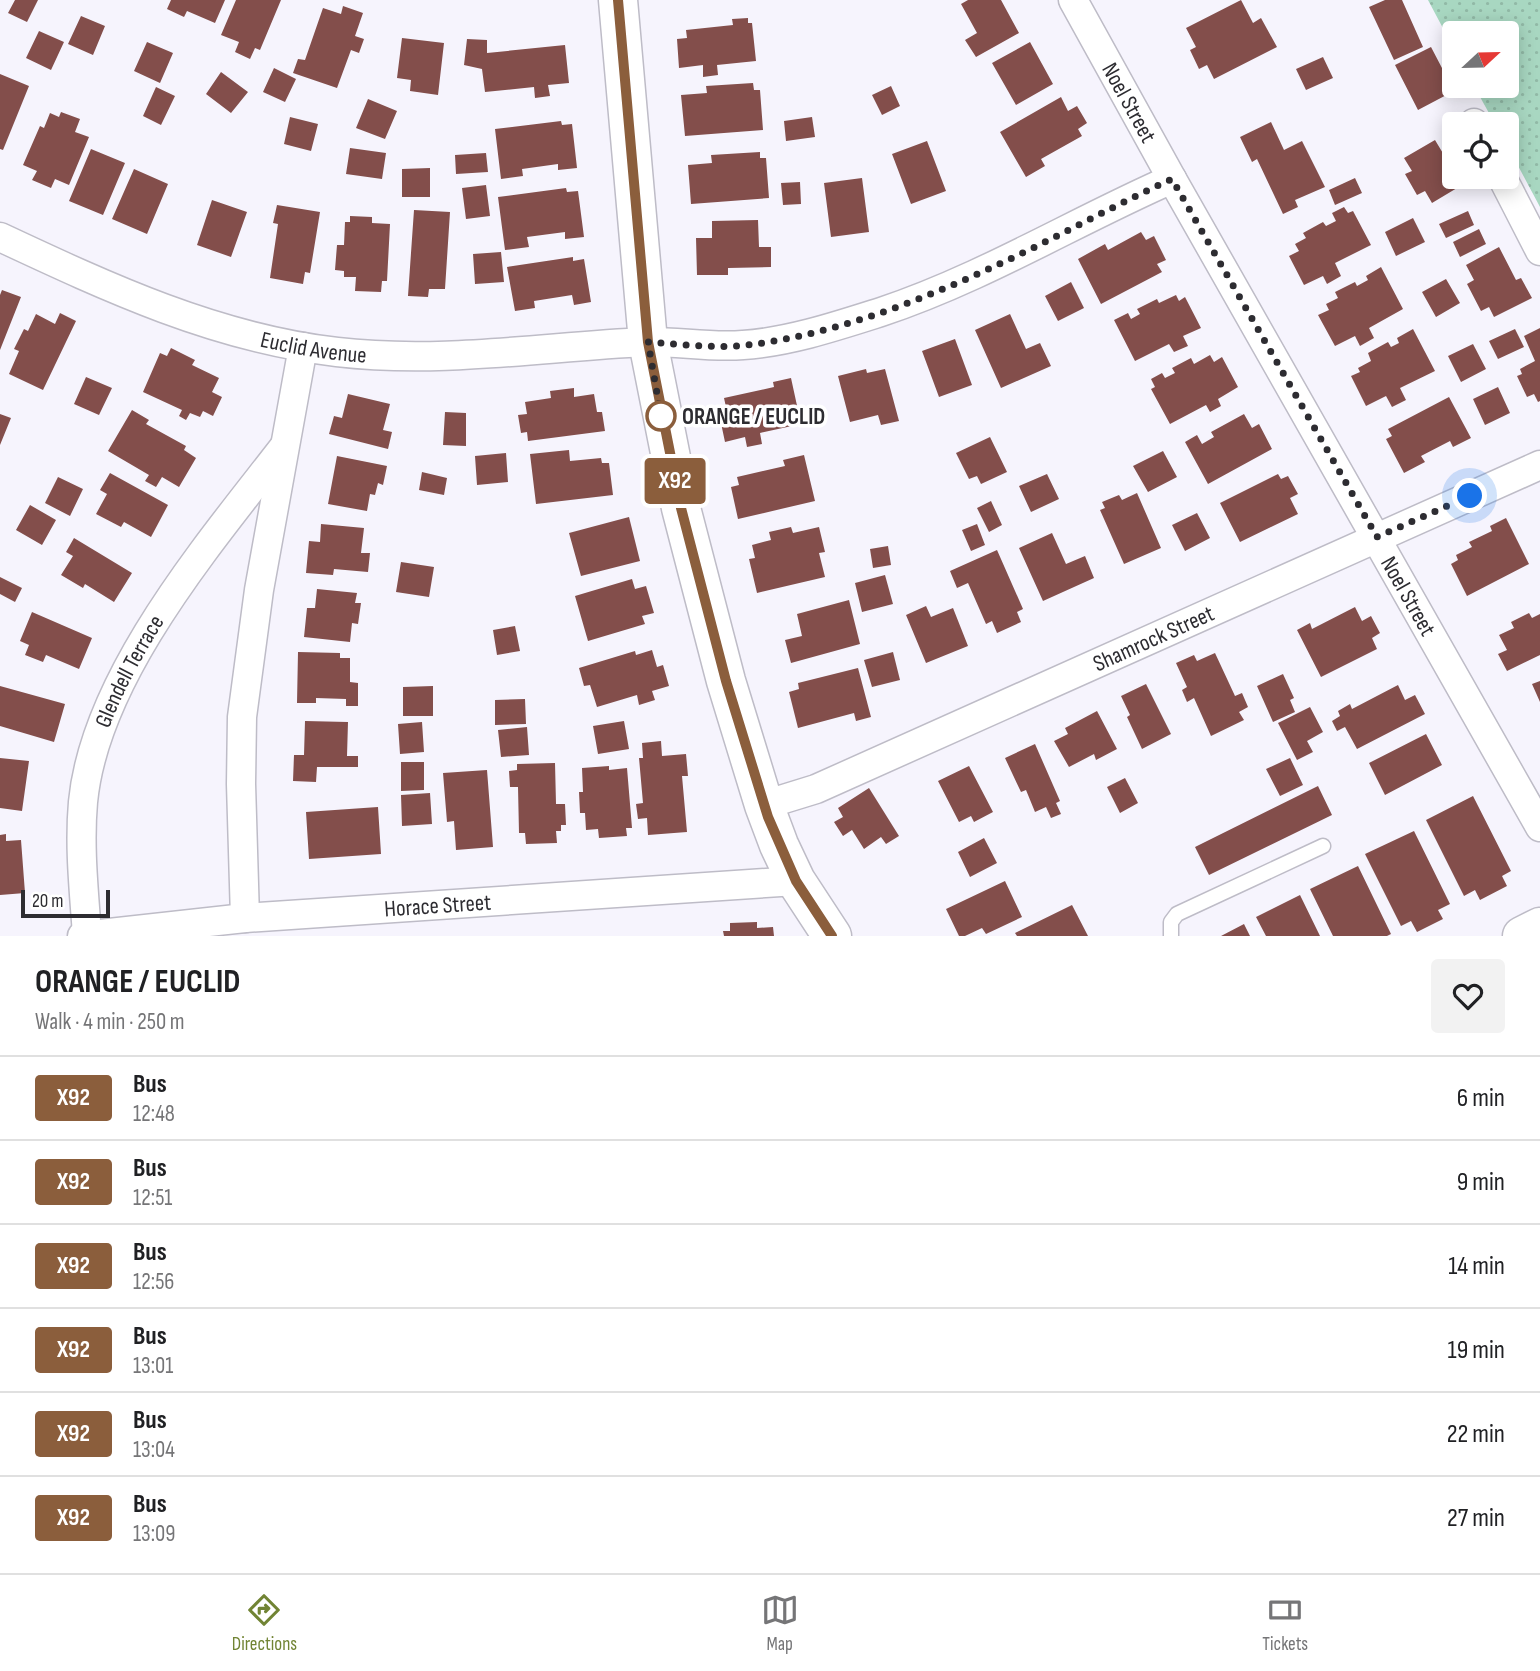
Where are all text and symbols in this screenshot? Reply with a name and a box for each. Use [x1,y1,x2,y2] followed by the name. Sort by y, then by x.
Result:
[1442,21,1519,98] north arrow
[1442,21,1519,189] map controls
[1095,58,1162,148] street label: Noel Street
[1442,112,1519,189] button: locate
[258,326,368,370] street label: Euclid Avenue
[646,401,676,431] marker: ORANGE / EUCLID
[682,403,825,431] place label: ORANGE / EUCLID
[635,458,715,504] line badge: X92
[659,466,691,495] text: X92
[1452,478,1487,513] your location
[1374,552,1442,641] street label: Noel Street
[1089,600,1219,678] street label: Shamrock Street
[89,610,170,732] street label: Glendell Terrace
[21,887,110,919] scale bar
[383,889,492,924] street label: Horace Street
[32,890,64,913] text: 20 m
[1431,959,1505,1033] button: heart
[35,962,240,1002] text: ORANGE / EUCLID
[35,1008,185,1036] text: Walk · 4 min · 250 m
[133,1069,167,1100] text: Bus
[57,1083,90,1112] text: X92
[1457,1083,1505,1114] text: 6 min
[133,1100,175,1128] text: 12:48
[133,1153,167,1184] text: Bus
[57,1167,90,1196] text: X92
[1457,1167,1505,1198] text: 9 min
[133,1184,172,1212] text: 12:51
[133,1237,167,1268] text: Bus
[57,1251,90,1280] text: X92
[1448,1251,1505,1282] text: 14 min
[133,1268,174,1296] text: 12:56
[133,1321,167,1352] text: Bus
[57,1335,90,1364] text: X92
[1448,1335,1505,1366] text: 19 min
[133,1352,173,1380] text: 13:01
[133,1405,167,1436] text: Bus
[57,1419,90,1448] text: X92
[1447,1419,1505,1450] text: 22 min
[133,1436,175,1464] text: 13:04
[133,1489,167,1520] text: Bus
[57,1503,90,1532] text: X92
[1447,1503,1505,1534] text: 27 min
[133,1520,175,1548] text: 13:09
[232,1591,297,1656] tab: Directions
[761,1591,799,1656] tab: Map
[1262,1591,1308,1656] tab: Tickets

